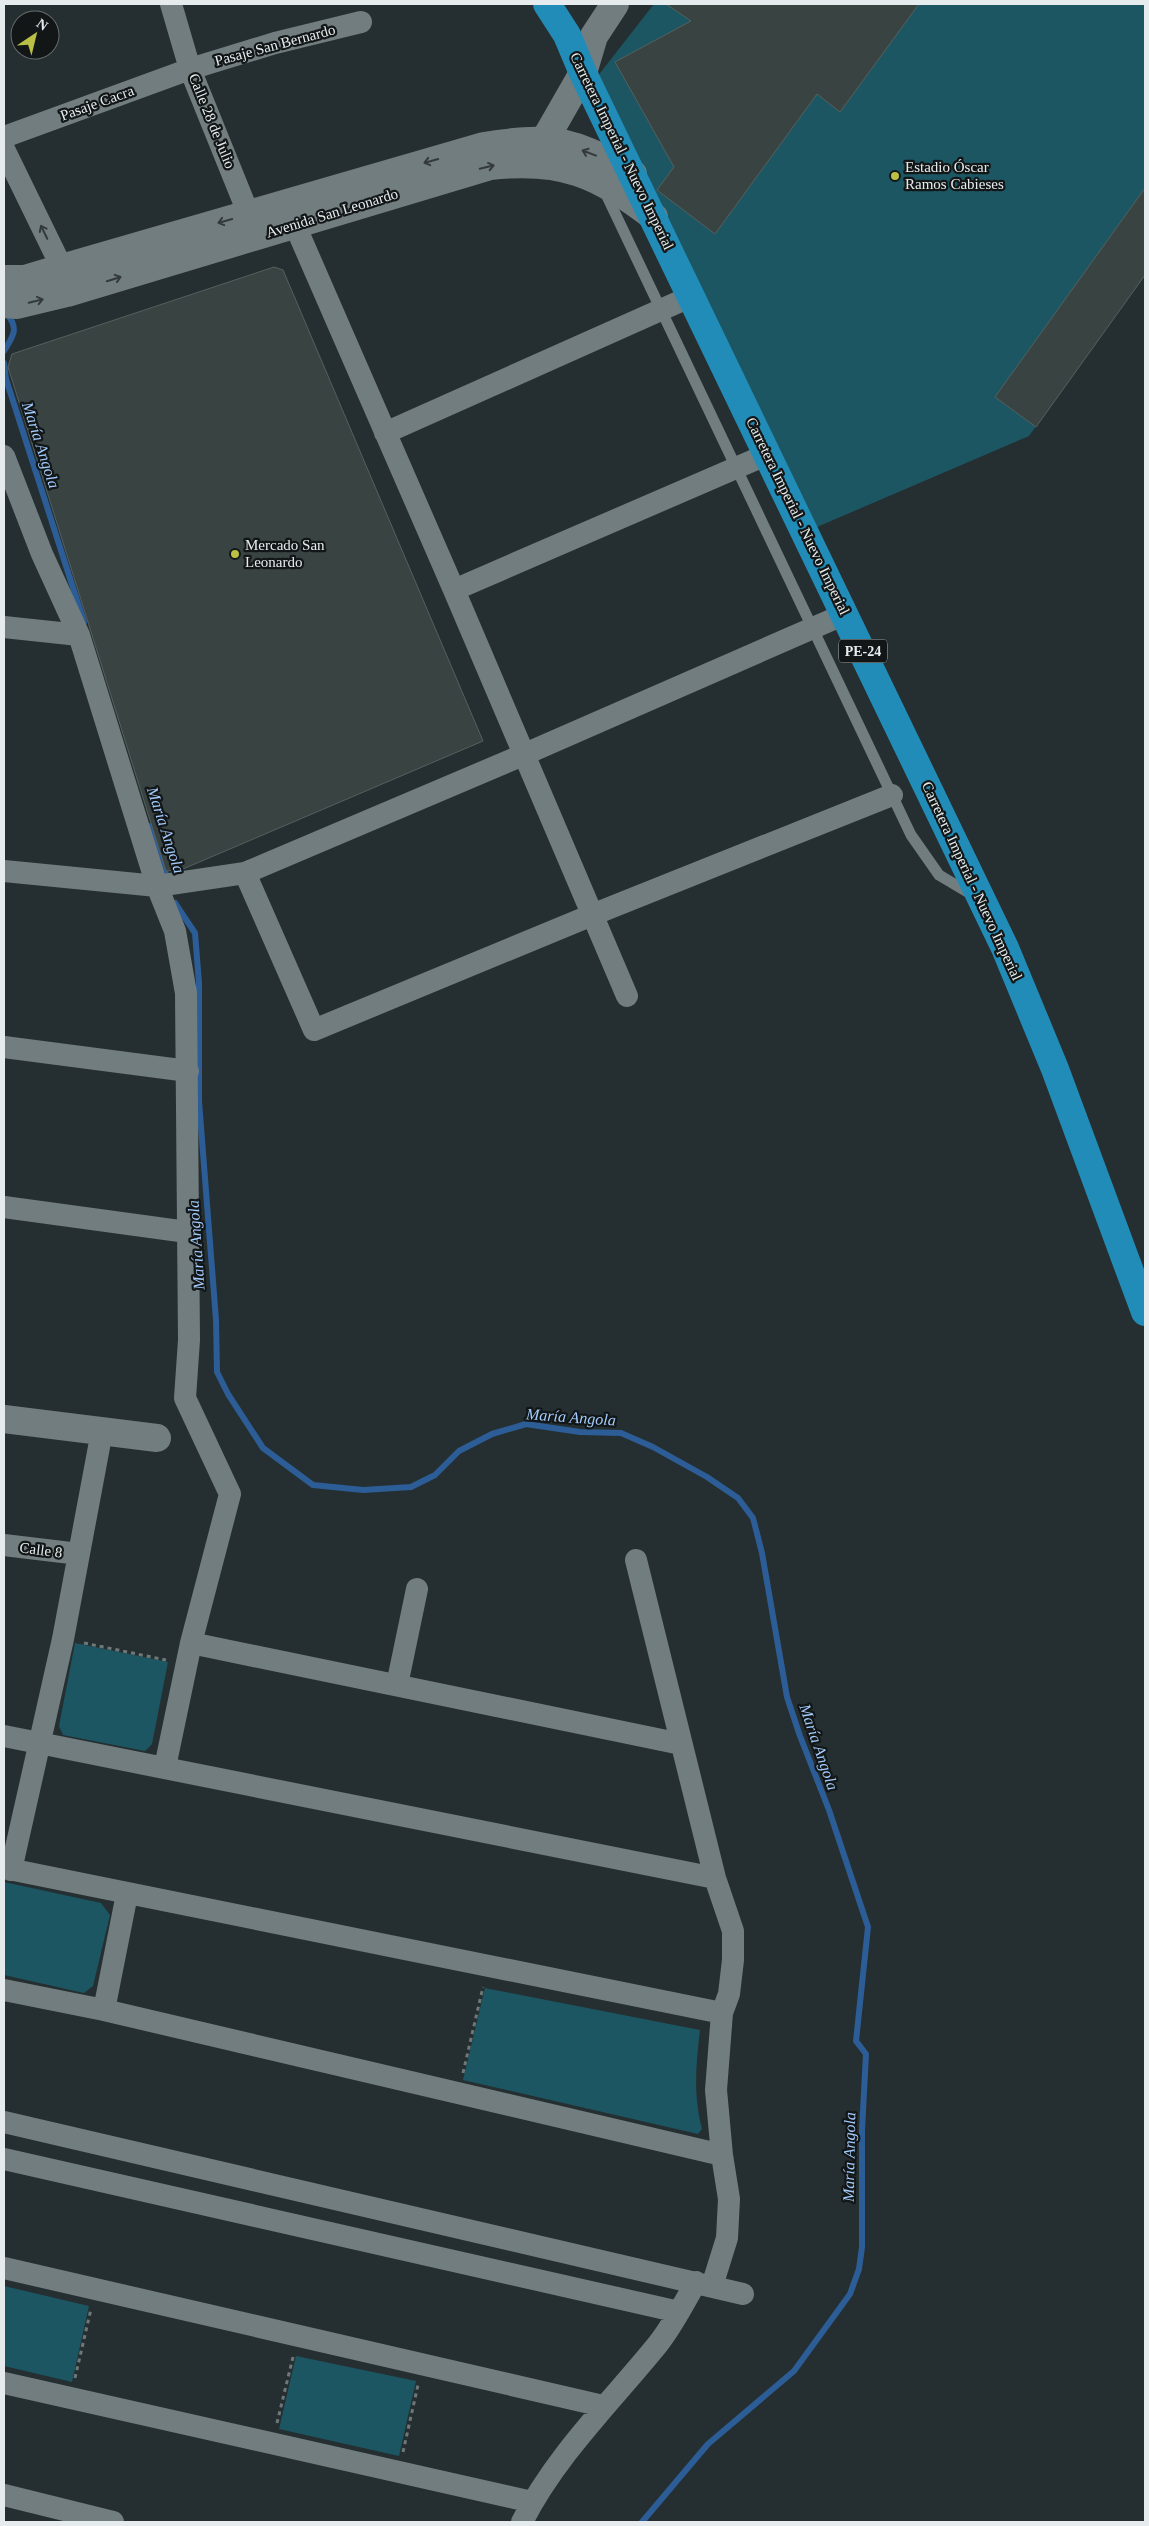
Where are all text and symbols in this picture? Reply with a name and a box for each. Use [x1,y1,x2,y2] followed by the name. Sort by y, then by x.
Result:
[10,10,60,60] north arrow
[34,16,51,34] text: N
[213,21,337,69] street label: Pasaje San Bernardo
[567,50,677,252] street label: Carretera Imperial - Nuevo Imperial
[186,71,238,171] street label: Calle 28 de Julio
[58,82,136,124] street label: Pasaje Cacra
[582,148,598,157] one-way arrow
[423,156,439,166] one-way arrow
[905,159,1004,192] place label: Estadio Óscar Ramos Cabieses
[479,162,495,171] one-way arrow
[889,170,901,182] marker: Estadio Óscar Ramos Cabieses
[264,185,400,241] street label: Avenida San Leonardo
[217,216,233,226] one-way arrow
[39,224,49,239] one-way arrow
[105,274,121,284] one-way arrow
[27,296,43,305] one-way arrow
[18,399,63,491] water label: María Angola
[743,415,853,617] street label: Carretera Imperial - Nuevo Imperial
[245,537,325,570] place label: Mercado San Leonardo
[229,548,241,560] marker: Mercado San Leonardo
[839,640,887,662] road number: PE-24
[919,779,1025,983] street label: Carretera Imperial - Nuevo Imperial
[143,784,188,876] water label: María Angola
[184,1199,209,1291] water label: María Angola
[524,1405,616,1430] water label: María Angola
[19,1539,63,1561] street label: Calle 8
[795,1701,842,1793] water label: María Angola
[840,2112,859,2203] water label: María Angola

